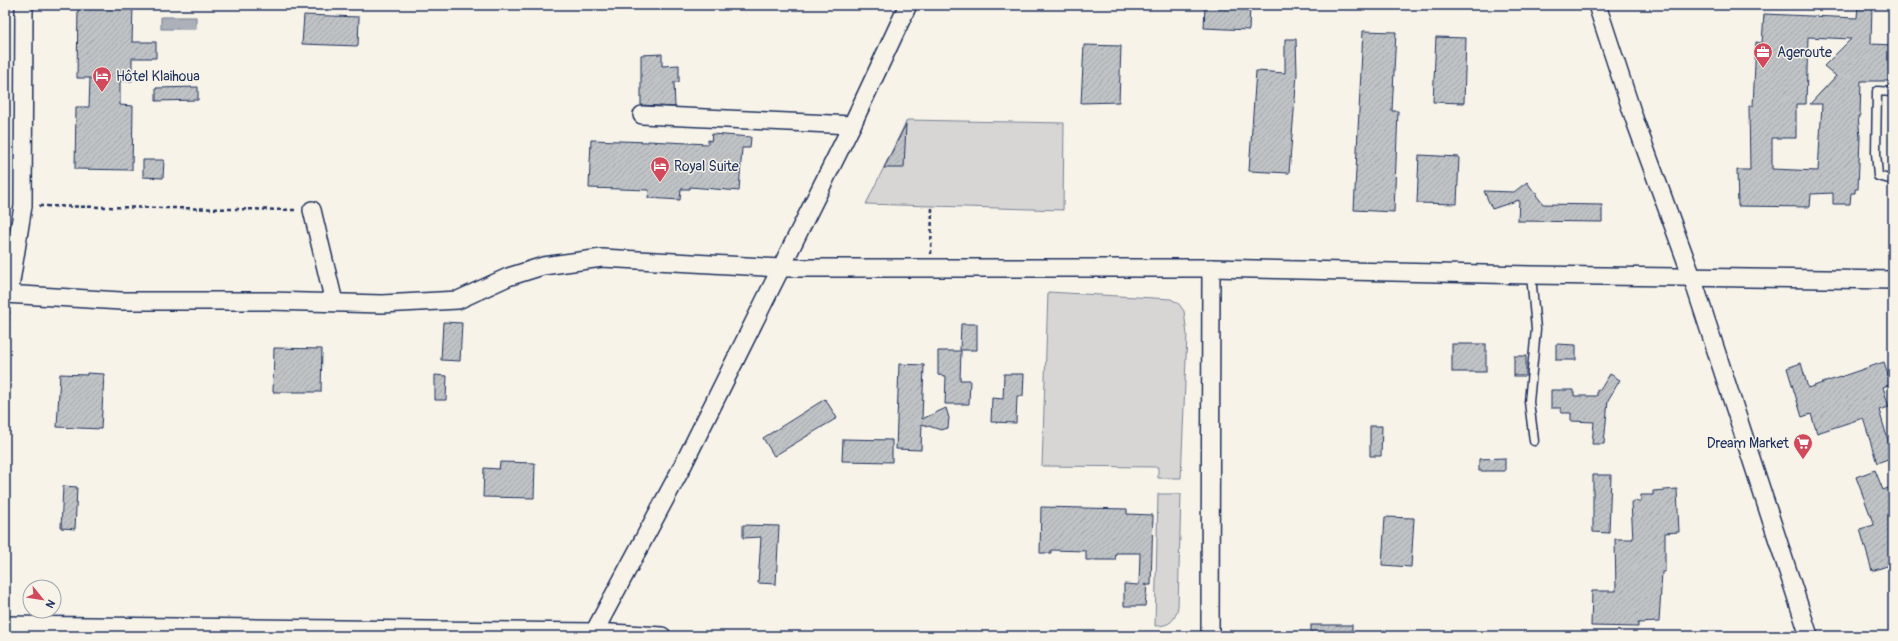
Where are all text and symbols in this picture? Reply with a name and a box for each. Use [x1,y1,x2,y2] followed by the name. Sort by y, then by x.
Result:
[1752,41,1774,69] office icon: Ageroute
[1777,44,1832,61] place label: Ageroute
[91,65,113,93] hotel icon: Hôtel Klaihoua
[116,68,200,85] place label: Hôtel Klaihoua
[649,155,671,183] hotel icon: Royal Suite
[674,158,739,175] place label: Royal Suite
[1792,432,1814,460] supermarket icon: Dream Market
[1707,435,1789,452] place label: Dream Market
[22,579,62,619] north arrow
[42,597,58,611] text: N

